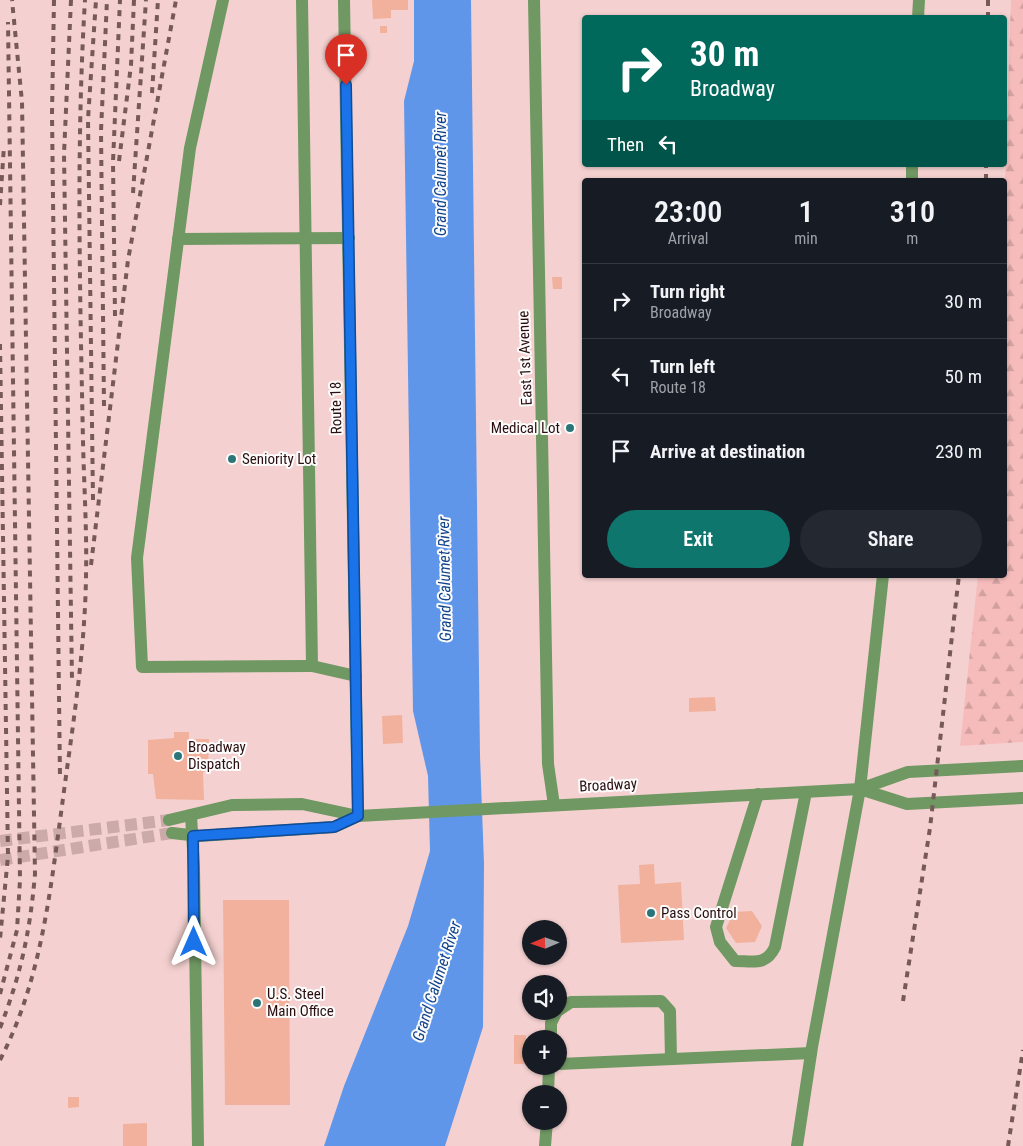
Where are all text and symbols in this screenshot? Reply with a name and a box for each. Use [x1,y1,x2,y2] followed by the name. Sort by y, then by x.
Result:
[325,34,367,85] pin
[690,34,759,75] text: 30 m
[607,35,672,100] icon: right
[332,41,360,69] icon: arrive
[690,76,775,101] text: Broadway
[431,110,450,236] water label: Grand Calumet River
[654,130,682,158] icon: left
[607,133,644,156] text: Then
[654,194,722,229] text: 23:00
[798,194,814,229] text: 1
[890,194,935,229] text: 310
[668,229,708,248] text: Arrival
[794,229,818,248] text: min
[906,229,918,248] text: m
[650,280,725,303] text: Turn right
[607,287,635,315] icon: right
[945,290,982,313] text: 30 m
[650,303,712,322] text: Broadway
[514,310,536,406] street label: East 1st Avenue
[650,355,715,378] text: Turn left
[607,362,635,390] icon: left
[945,365,982,388] text: 50 m
[650,378,706,397] text: Route 18
[327,382,345,434] street label: Route 18
[491,419,560,437] place label: Medical Lot
[564,422,576,434] marker: Medical Lot
[607,437,635,465] icon: arrive
[650,440,805,463] text: Arrive at destination
[935,440,982,463] text: 230 m
[242,450,316,468] place label: Seniority Lot
[226,453,238,465] marker: Seniority Lot
[607,510,790,568] button: Exit
[800,510,982,568] button: Share
[434,515,455,642] water label: Grand Calumet River
[188,738,246,773] place label: Broadway Dispatch
[172,750,184,762] marker: Broadway Dispatch
[579,774,637,796] street label: Broadway
[661,904,737,922] place label: Pass Control
[645,907,657,919] marker: Pass Control
[167,915,219,967] position arrow
[408,918,465,1043] water label: Grand Calumet River
[522,920,568,965] north arrow
[522,920,567,1130] map controls
[522,975,567,1020] button: sound
[267,985,334,1020] place label: U.S. Steel Main Office
[251,997,263,1009] marker: U.S. Steel Main Office
[522,1030,567,1075] button: +
[522,1085,567,1130] button: −

